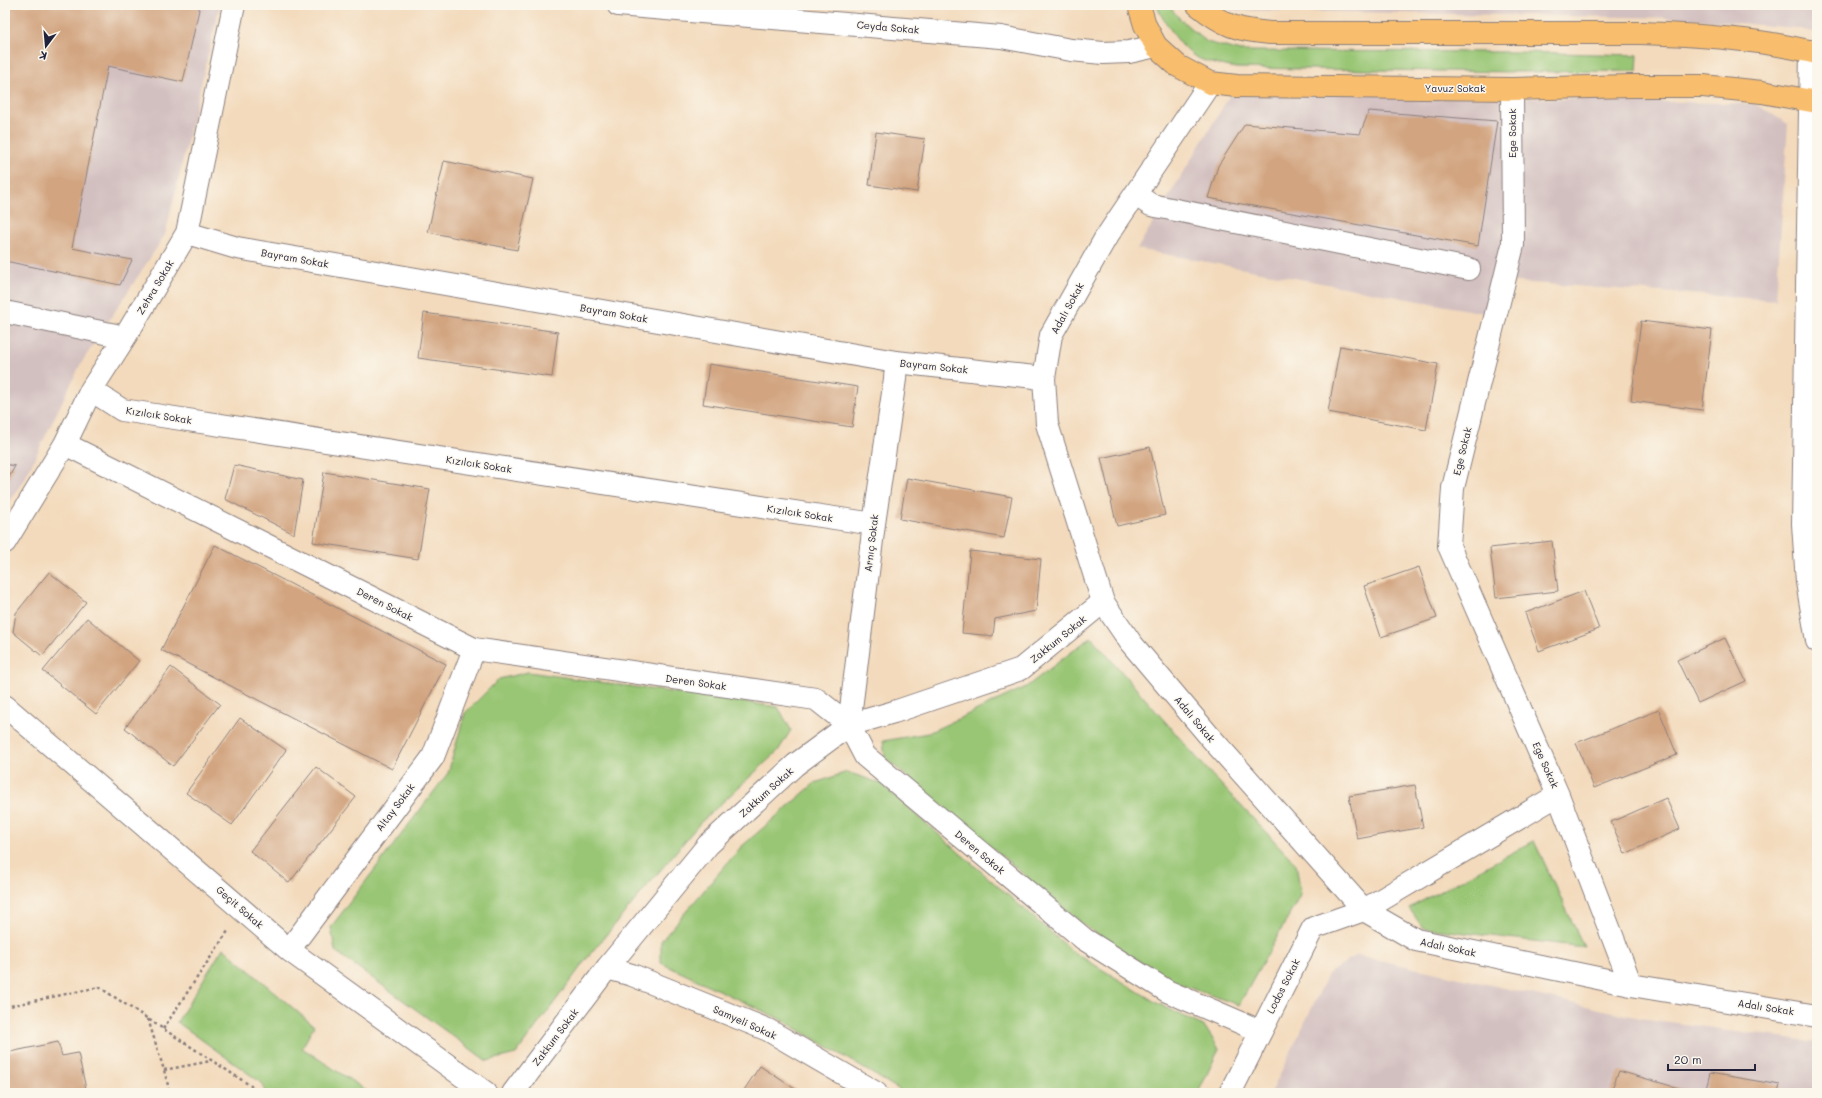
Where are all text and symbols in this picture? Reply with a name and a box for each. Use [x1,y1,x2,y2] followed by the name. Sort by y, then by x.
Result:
[856,17,920,37] street label: Ceyda Sokak
[26,26,66,66] north arrow
[38,48,49,64] text: K
[1425,81,1485,95] street label: Yavuz Sokak
[1505,108,1519,158] street label: Ege Sokak
[260,245,330,271] street label: Bayram Sokak
[133,257,177,317] street label: Zehra Sokak
[1047,280,1087,336] street label: Adalı Sokak
[579,300,649,326] street label: Bayram Sokak
[899,355,969,377] street label: Bayram Sokak
[125,403,193,427] street label: Kızılcık Sokak
[1449,425,1475,477] street label: Ege Sokak
[445,452,513,476] street label: Kızılcık Sokak
[766,501,834,525] street label: Kızılcık Sokak
[861,513,881,573] street label: Arnıç Sokak
[354,584,416,624] street label: Deren Sokak
[1027,612,1089,666] street label: Zakkum Sokak
[665,671,727,693] street label: Deren Sokak
[1171,693,1219,745] street label: Adalı Sokak
[1530,740,1562,790] street label: Ege Sokak
[736,764,796,820] street label: Zakkum Sokak
[372,780,418,834] street label: Altay Sokak
[952,827,1008,877] street label: Deren Sokak
[213,883,267,931] street label: Geçit Sokak
[1419,934,1477,960] street label: Adalı Sokak
[1263,956,1303,1016] street label: Lodos Sokak
[1737,996,1795,1018] street label: Adalı Sokak
[711,1002,779,1042] street label: Samyeli Sokak
[529,1005,581,1069] street label: Zakkum Sokak
[1668,1046,1755,1072] scale bar
[1674,1051,1702,1067] text: 20 m

